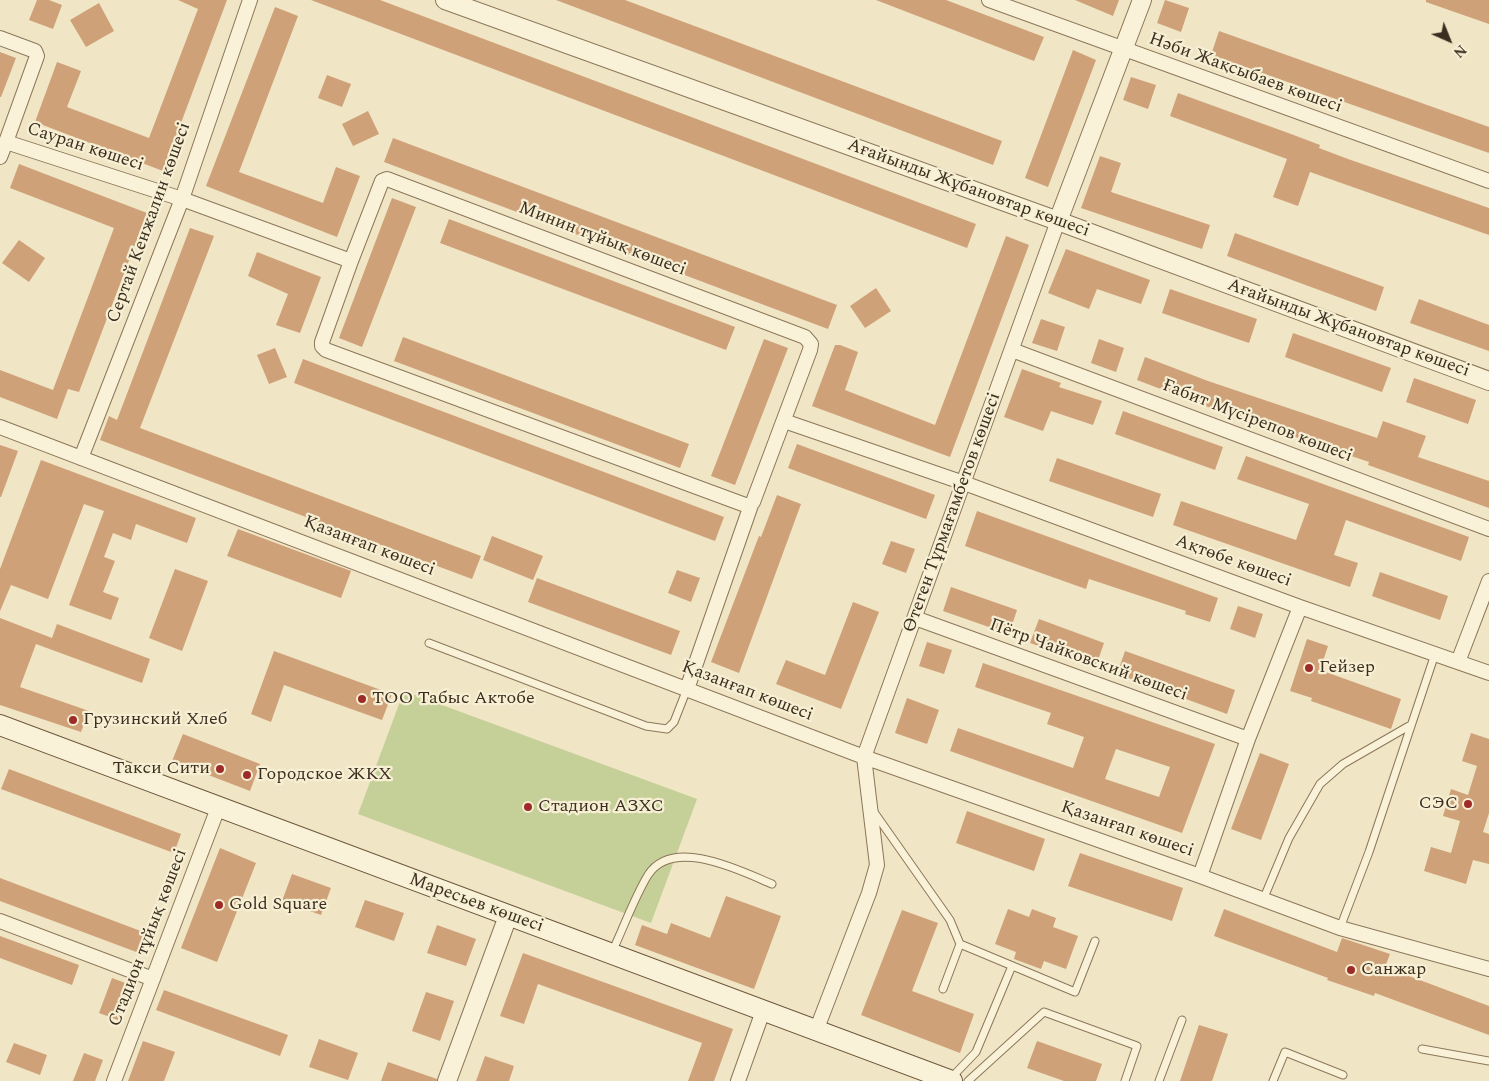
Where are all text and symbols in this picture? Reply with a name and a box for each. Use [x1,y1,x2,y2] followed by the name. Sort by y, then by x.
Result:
[1424,15,1474,65] north arrow
[1145,29,1345,119] street label: Нәби Жақсыбаев көшесі
[1448,40,1471,63] text: N
[24,119,146,177] street label: Сауран көшесі
[104,120,196,326] street label: Сертай Кенжалин көшесі
[844,135,1092,243] street label: Ағайынды Жұбановтар көшесі
[515,198,689,282] street label: Минин тұйық көшесі
[1224,275,1472,383] street label: Ағайынды Жұбановтар көшесі
[1159,376,1355,468] street label: Ғабит Мүсірепов көшесі
[899,390,1007,636] street label: Өтеген Тұрмағамбетов көшесі
[300,512,438,582] street label: Қазанғап көшесі
[1172,531,1294,593] street label: Ақтөбе көшесі
[986,615,1190,707] street label: Пётр Чайковский көшесі
[678,657,816,727] street label: Қазанғап көшесі
[1319,657,1375,679] place label: Гейзер
[1303,662,1315,674] marker: Гейзер
[372,688,535,710] place label: ТОО Табыс Актобе
[356,693,368,705] marker: ТОО Табыс Актобе
[83,709,227,731] place label: Грузинский Хлеб
[67,714,79,726] marker: Грузинский Хлеб
[113,758,210,780] place label: Такси Сити
[214,763,226,775] marker: Такси Сити
[257,764,392,786] place label: Городское ЖКХ
[241,769,253,781] marker: Городское ЖКХ
[1419,793,1458,815] place label: СЭС
[538,796,664,818] place label: Стадион АЗХС
[1058,797,1196,863] street label: Қазанғап көшесі
[1462,798,1474,810] marker: СЭС
[522,801,534,813] marker: Стадион АЗХС
[105,846,193,1030] street label: Стадион тұйық көшесі
[406,870,546,938] street label: Маресьев көшесі
[229,894,327,916] place label: Gold Square
[213,899,225,911] marker: Gold Square
[1361,959,1426,981] place label: Санжар
[1345,964,1357,976] marker: Санжар

